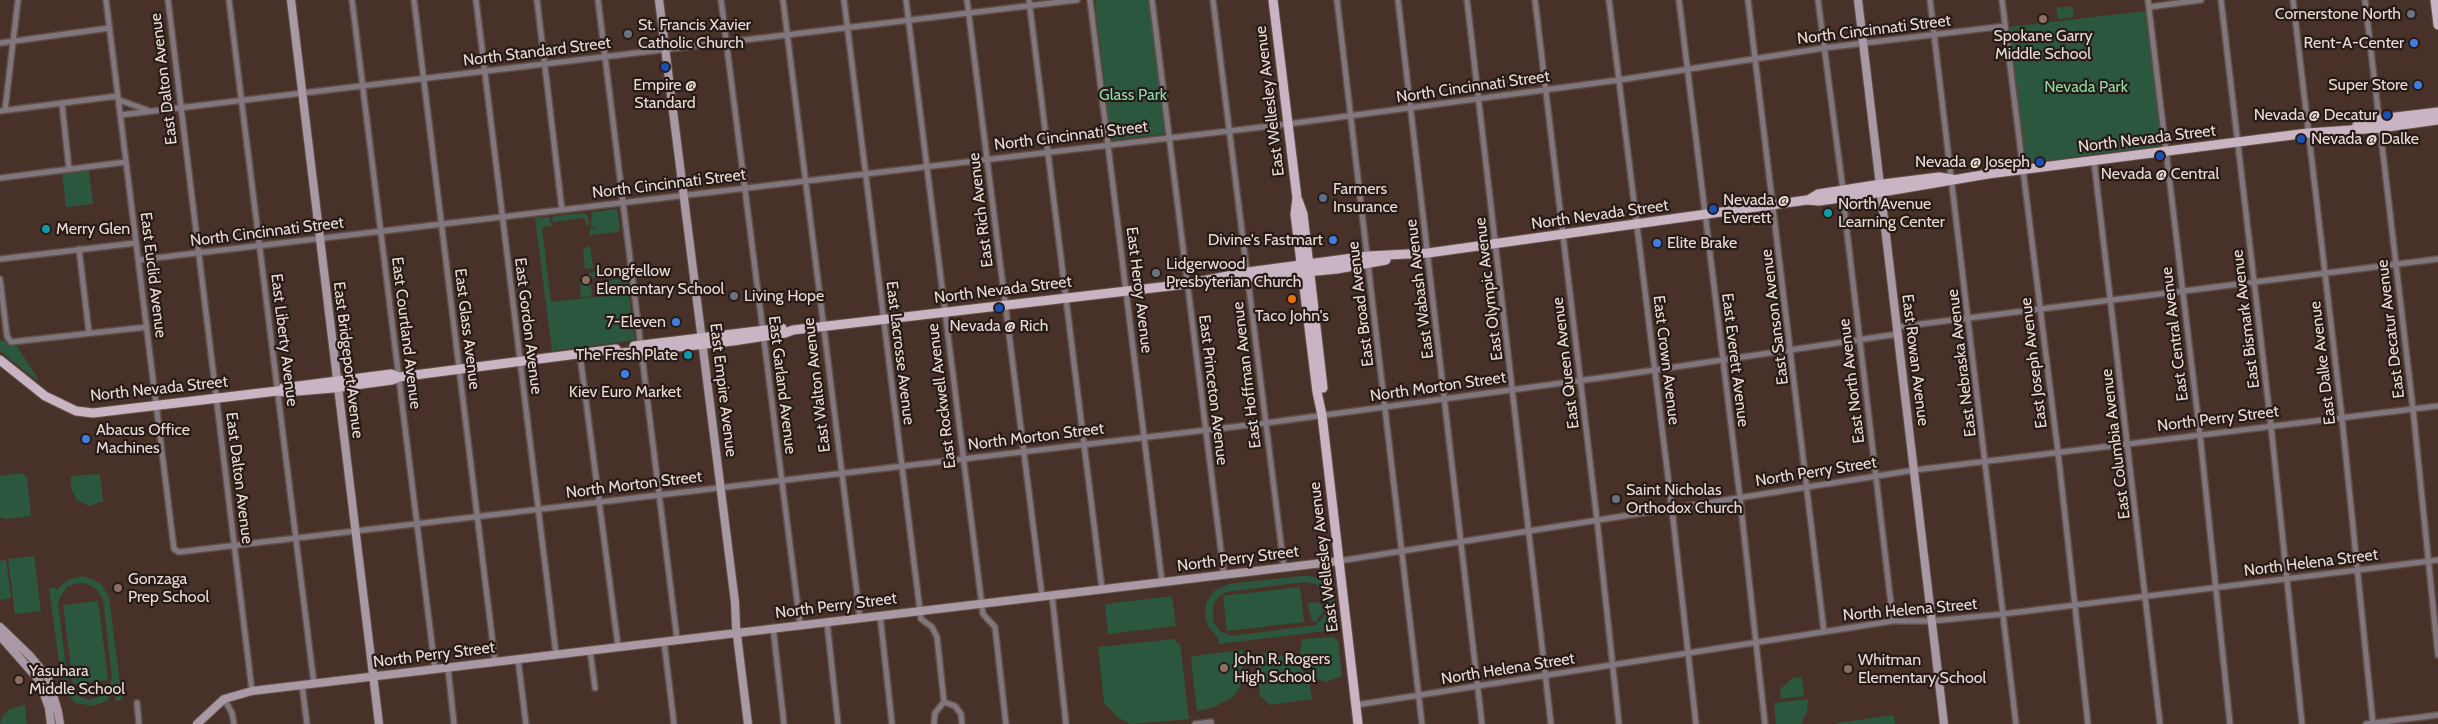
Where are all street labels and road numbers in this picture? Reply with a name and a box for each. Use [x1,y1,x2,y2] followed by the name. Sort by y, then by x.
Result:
[1796,11,1952,49] street label: North Cincinnati Street
[146,12,182,146] street label: East Dalton Avenue
[1251,25,1289,177] street label: East Wellesley Avenue
[462,33,612,71] street label: North Standard Street
[1395,67,1551,107] street label: North Cincinnati Street
[993,117,1149,155] street label: North Cincinnati Street
[2077,121,2217,157] street label: North Nevada Street
[964,152,998,268] street label: East Rich Avenue
[591,165,747,203] street label: North Cincinnati Street
[1530,196,1670,234] street label: North Nevada Street
[136,211,170,339] street label: East Euclid Avenue
[189,213,345,251] street label: North Cincinnati Street
[1471,216,1507,362] street label: East Olympic Avenue
[1402,218,1438,360] street label: East Wabash Avenue
[1122,226,1156,354] street label: East Heroy Avenue
[1344,240,1378,368] street label: East Broad Avenue
[1757,248,1793,386] street label: East Sanson Avenue
[2228,248,2264,390] street label: East Bismark Avenue
[387,256,425,410] street label: East Courtland Avenue
[510,257,546,395] street label: East Gordon Avenue
[2373,258,2409,400] street label: East Decatur Avenue
[2157,266,2193,402] street label: East Central Avenue
[450,267,484,391] street label: East Glass Avenue
[933,272,1073,308] street label: North Nevada Street
[266,273,302,407] street label: East Liberty Avenue
[882,280,918,426] street label: East Lacrosse Avenue
[329,281,367,439] street label: East Bridgeport Avenue
[1943,288,1981,438] street label: East Nebraska Avenue
[1717,292,1753,428] street label: East Everett Avenue
[1897,293,1933,427] street label: East Rowan Avenue
[1649,294,1683,426] street label: East Crown Avenue
[1548,296,1584,430] street label: East Queen Avenue
[2016,297,2052,429] street label: East Joseph Avenue
[2306,300,2340,426] street label: East Dalke Avenue
[1228,301,1266,449] street label: East Hoffman Avenue
[1194,314,1232,466] street label: East Princeton Avenue
[764,315,800,455] street label: East Garland Avenue
[799,317,835,453] street label: East Walton Avenue
[1835,318,1869,444] street label: East North Avenue
[705,322,741,458] street label: East Empire Avenue
[924,322,960,470] street label: East Rockwell Avenue
[1369,368,1507,406] street label: North Morton Street
[2097,368,2135,520] street label: East Columbia Avenue
[89,372,229,406] street label: North Nevada Street
[2156,402,2280,436] street label: North Perry Street
[221,411,257,545] street label: East Dalton Avenue
[967,419,1105,455] street label: North Morton Street
[1754,453,1878,491] street label: North Perry Street
[565,467,703,503] street label: North Morton Street
[1305,481,1343,633] street label: East Wellesley Avenue
[1176,542,1300,576] street label: North Perry Street
[2243,545,2379,581] street label: North Helena Street
[774,589,898,623] street label: North Perry Street
[1842,595,1978,625] street label: North Helena Street
[372,638,496,672] street label: North Perry Street
[1440,649,1576,689] street label: North Helena Street

